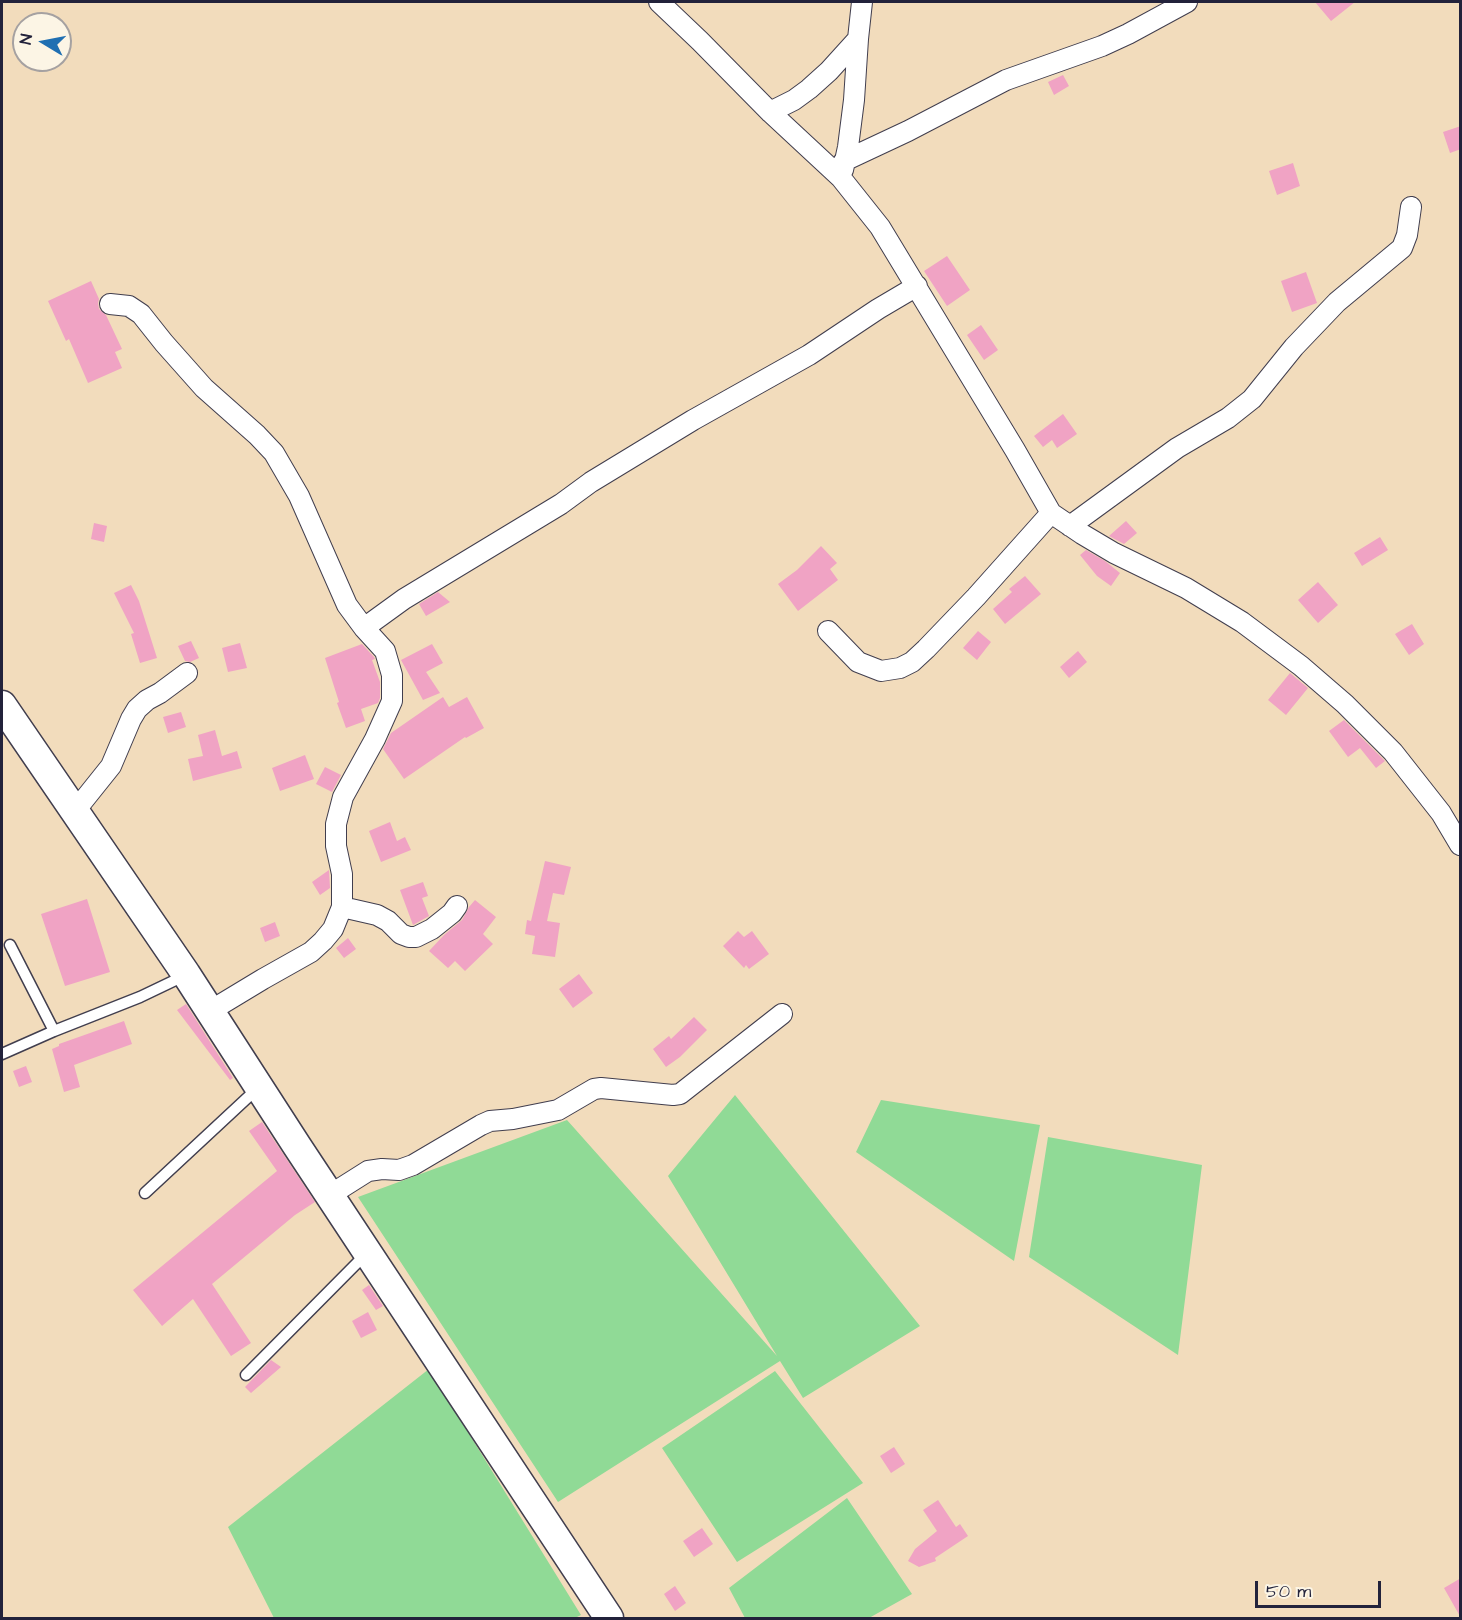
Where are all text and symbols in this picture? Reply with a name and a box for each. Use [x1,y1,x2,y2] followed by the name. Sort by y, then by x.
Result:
[12,12,72,72] north arrow
[15,32,38,46] text: N
[1258,1569,1384,1607] scale bar
[1266,1579,1311,1604] text: 50 m

